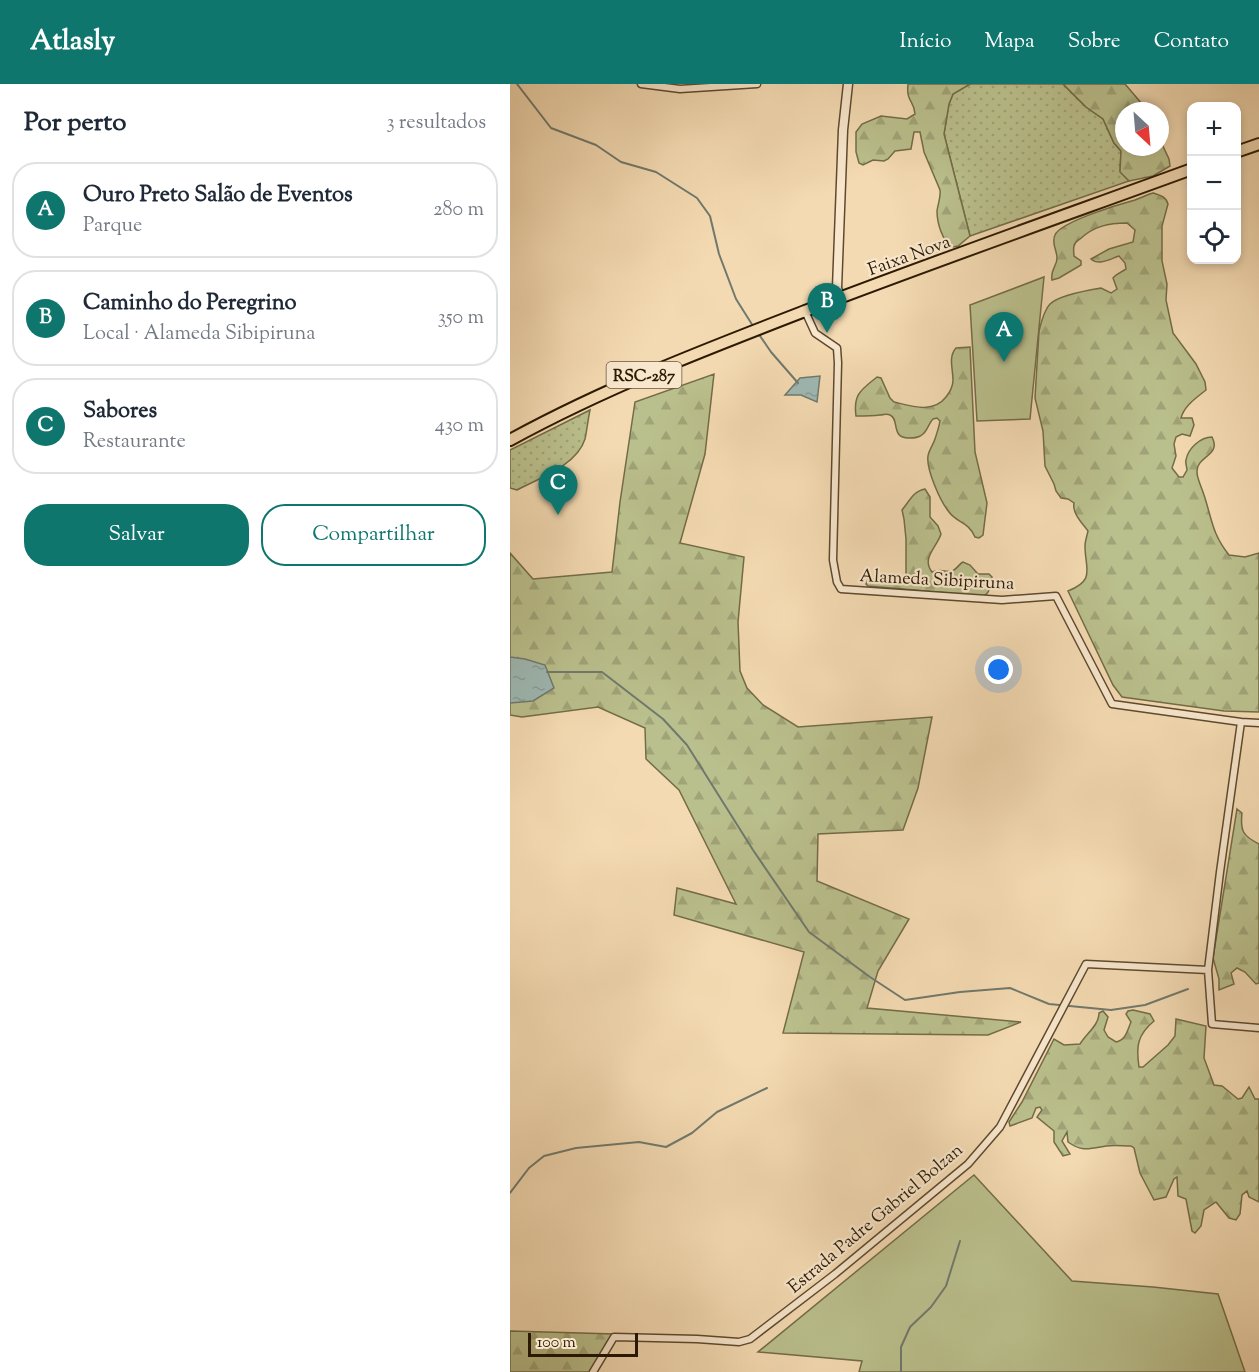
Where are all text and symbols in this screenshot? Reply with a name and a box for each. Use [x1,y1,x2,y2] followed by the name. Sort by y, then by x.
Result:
[30,22,115,62] text: Atlasly
[900,27,952,57] text: Início
[985,27,1035,57] text: Mapa
[1068,27,1121,57] text: Sobre
[1154,27,1229,57] text: Contato
[1115,102,1169,156] north arrow
[1187,102,1241,264] map controls
[1187,102,1241,156] button: +
[24,105,126,142] text: Por perto
[386,109,486,138] text: 3 resultados
[1187,156,1241,210] button: −
[83,180,353,212] text: Ouro Preto Salão de Eventos
[37,196,54,225] text: A
[433,196,484,225] text: 280 m
[1187,210,1241,264] button: locate
[83,212,142,241] text: Parque
[865,230,955,284] street label: Faixa Nova
[808,284,846,333] pin: B
[83,288,297,320] text: Caminho do Peregrino
[39,304,52,333] text: B
[438,304,484,333] text: 350 m
[984,312,1024,362] pin: A
[83,320,316,349] text: Local · Alameda Sibipiruna
[606,362,682,388] road number: RSC-287
[83,396,157,428] text: Sabores
[37,412,54,441] text: C
[435,412,484,441] text: 430 m
[83,428,186,457] text: Restaurante
[538,466,578,515] pin: C
[24,504,249,566] button: Salvar
[261,504,486,566] button: Compartilhar
[859,564,1015,598] street label: Alameda Sibipiruna
[984,655,1013,684] your location
[783,1138,970,1301] street label: Estrada Padre Gabriel Bolzan
[528,1330,638,1358] scale bar
[537,1332,576,1355] text: 100 m

